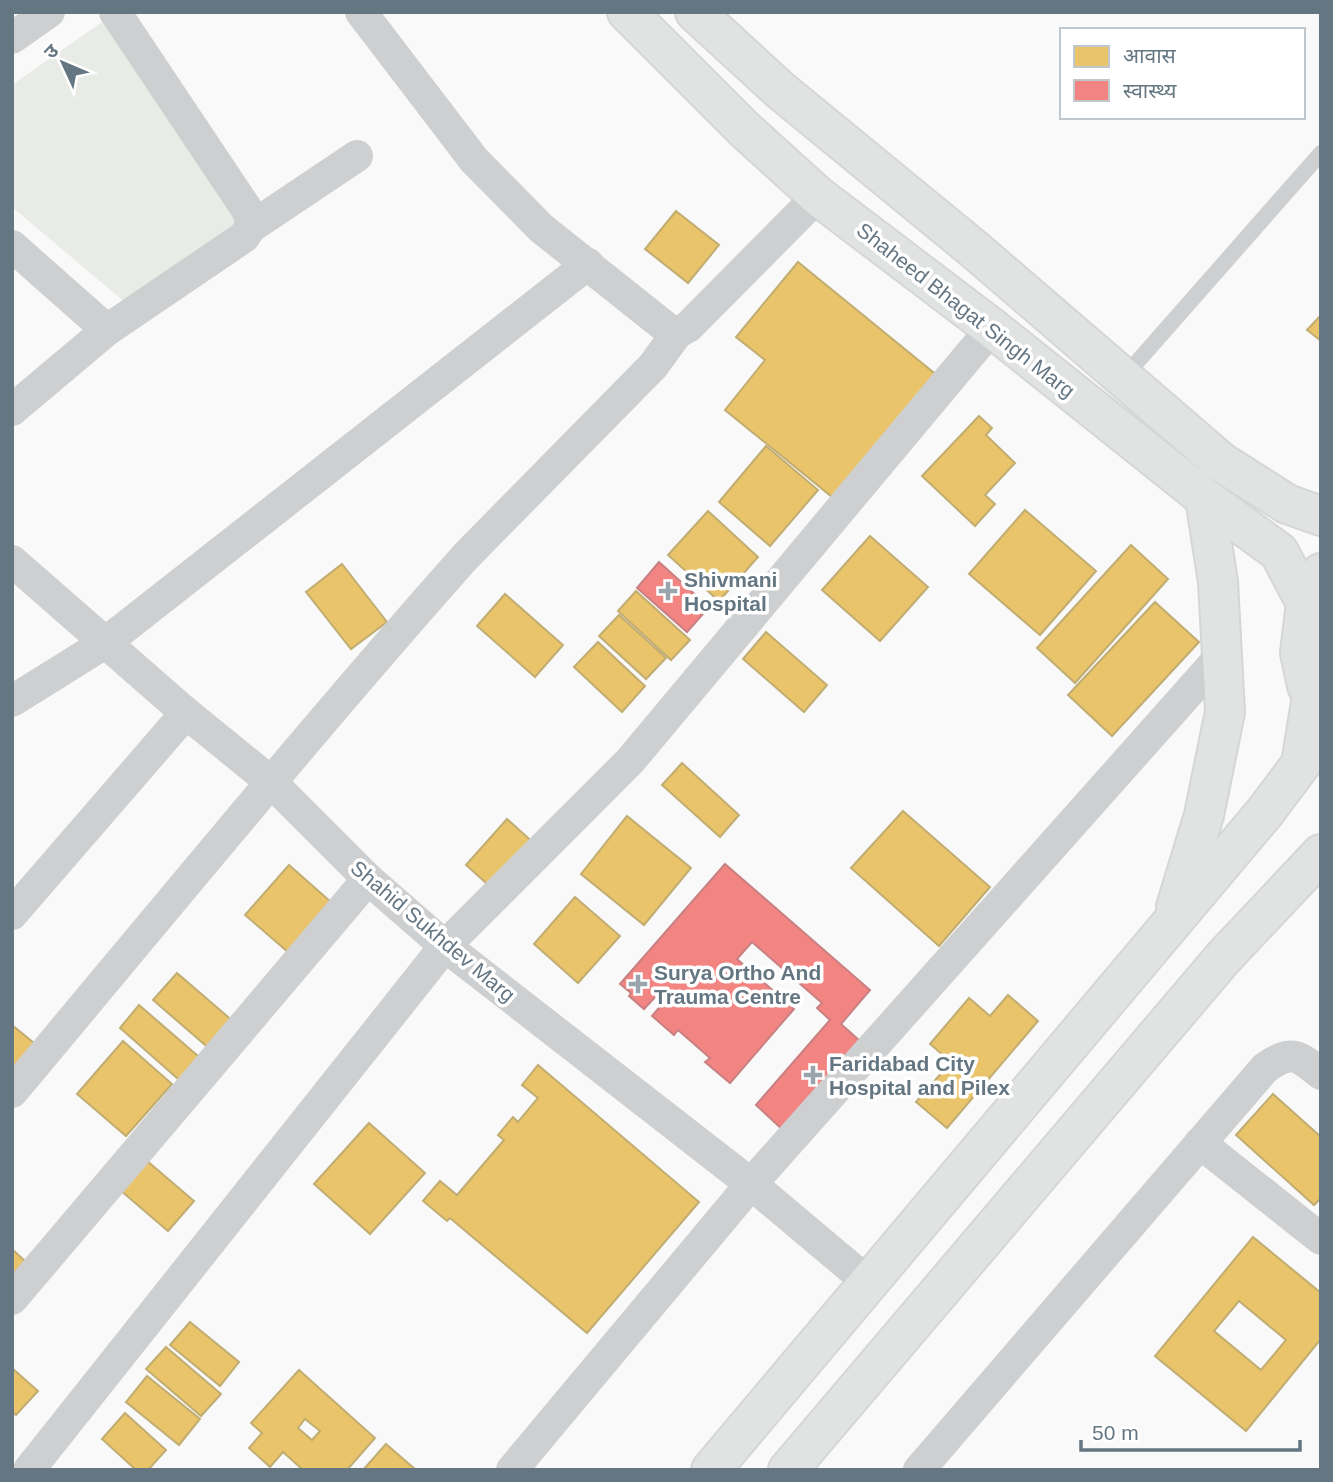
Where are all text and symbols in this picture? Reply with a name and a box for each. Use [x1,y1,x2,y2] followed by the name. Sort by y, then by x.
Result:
[28,28,98,98] north arrow
[1060,28,1305,119] legend
[40,40,63,63] text: उ
[1123,44,1177,67] text: आवास
[1123,79,1177,102] text: स्वास्थ्य
[853,218,1079,402] street label: Shaheed Bhagat Singh Marg
[684,568,777,615] place label: Shivmani Hospital
[658,581,678,601] marker: Shivmani Hospital
[346,856,520,1006] street label: Shahid Sukhdev Marg
[654,961,821,1008] place label: Surya Ortho And Trauma Centre
[628,974,648,994] marker: Surya Ortho And Trauma Centre
[829,1052,1010,1099] place label: Faridabad City Hospital and Pilex
[803,1065,823,1085] marker: Faridabad City Hospital and Pilex
[1081,1408,1300,1452] scale bar
[1092,1421,1139,1444] text: 50 m

